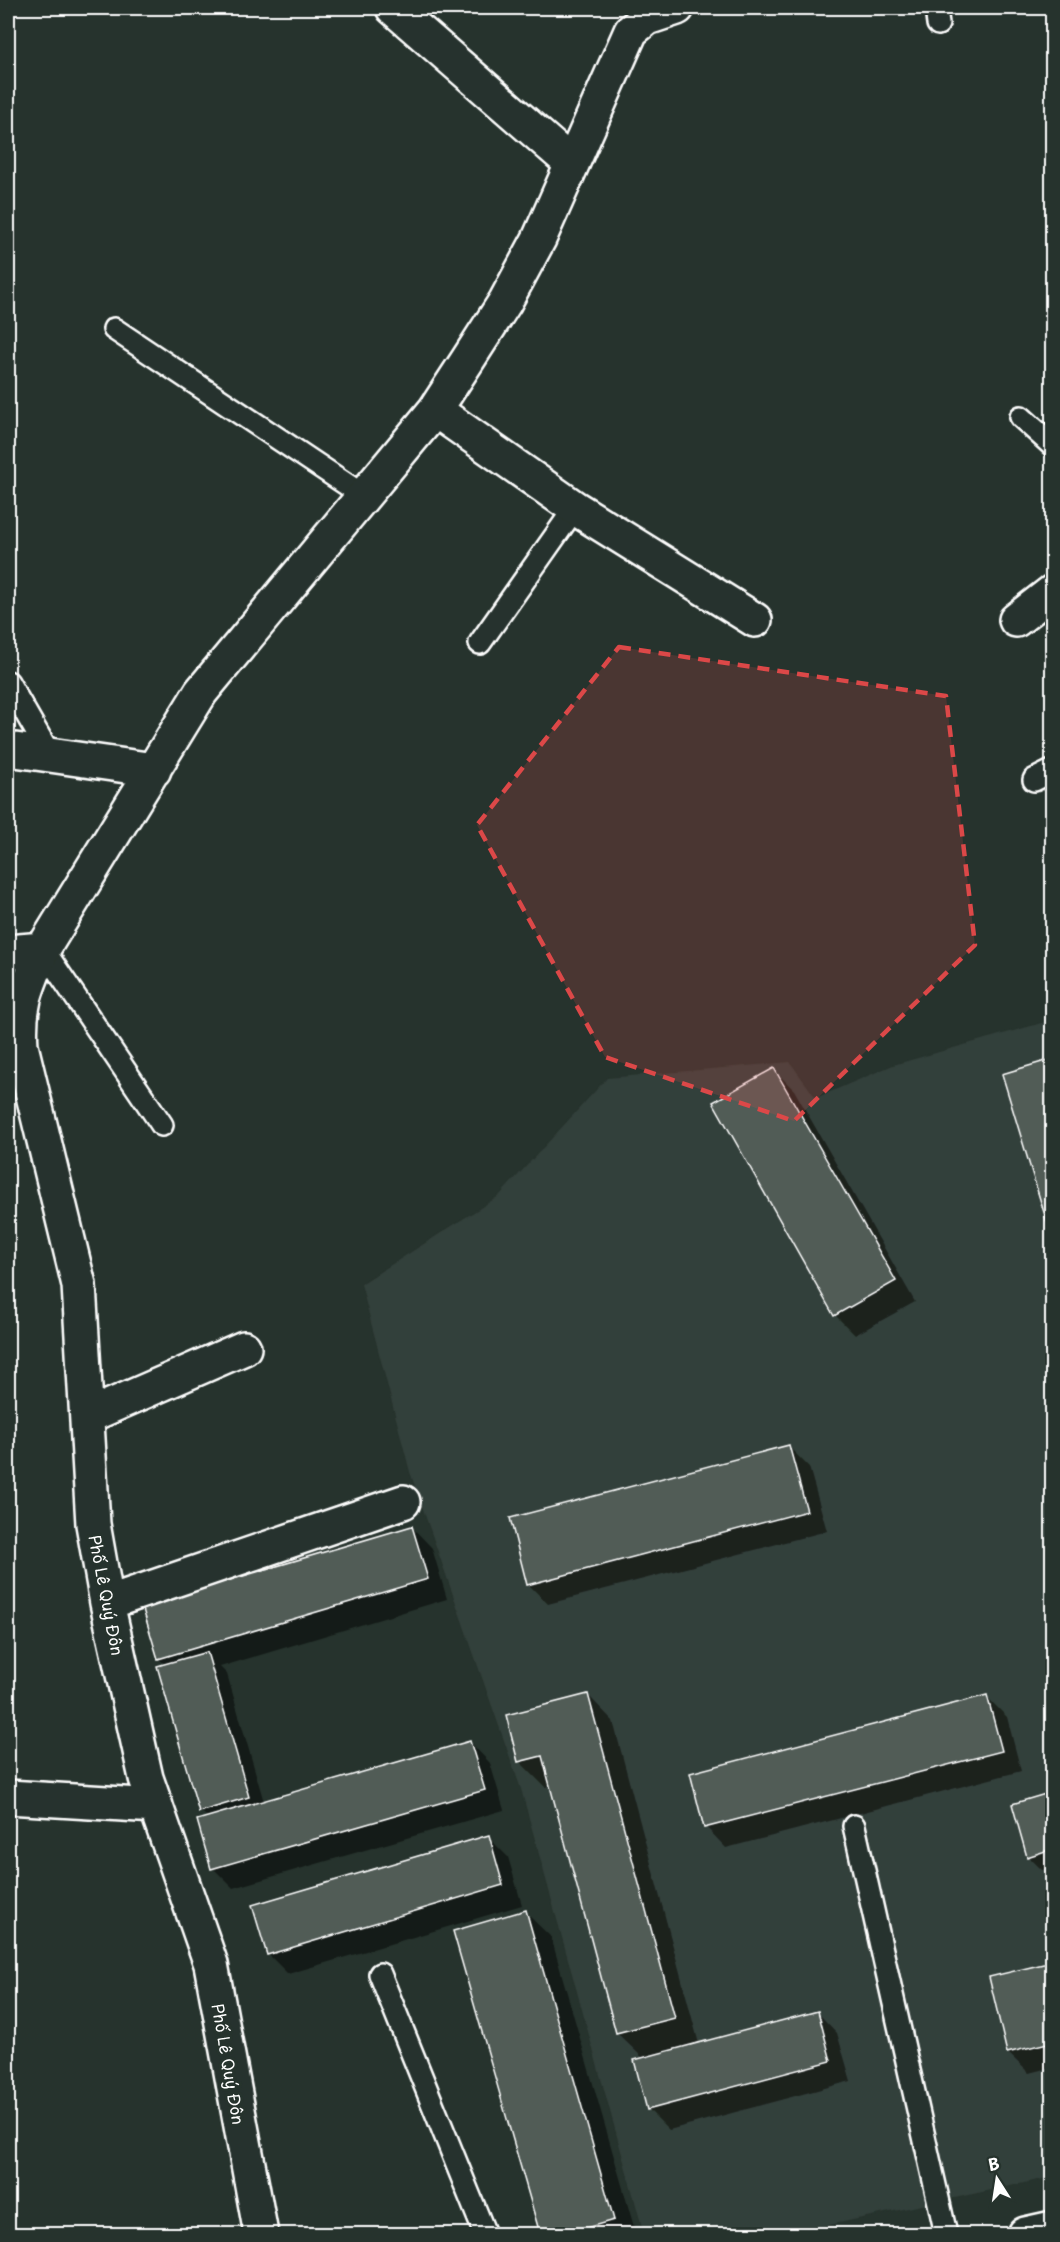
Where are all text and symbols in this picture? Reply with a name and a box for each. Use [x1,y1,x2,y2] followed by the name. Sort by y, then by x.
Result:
[84,1533,130,1657] street label: Phố Lê Quý Đôn
[207,2002,251,2126] street label: Phố Lê Quý Đôn
[967,2149,1027,2209] north arrow
[986,2150,1002,2176] text: B

